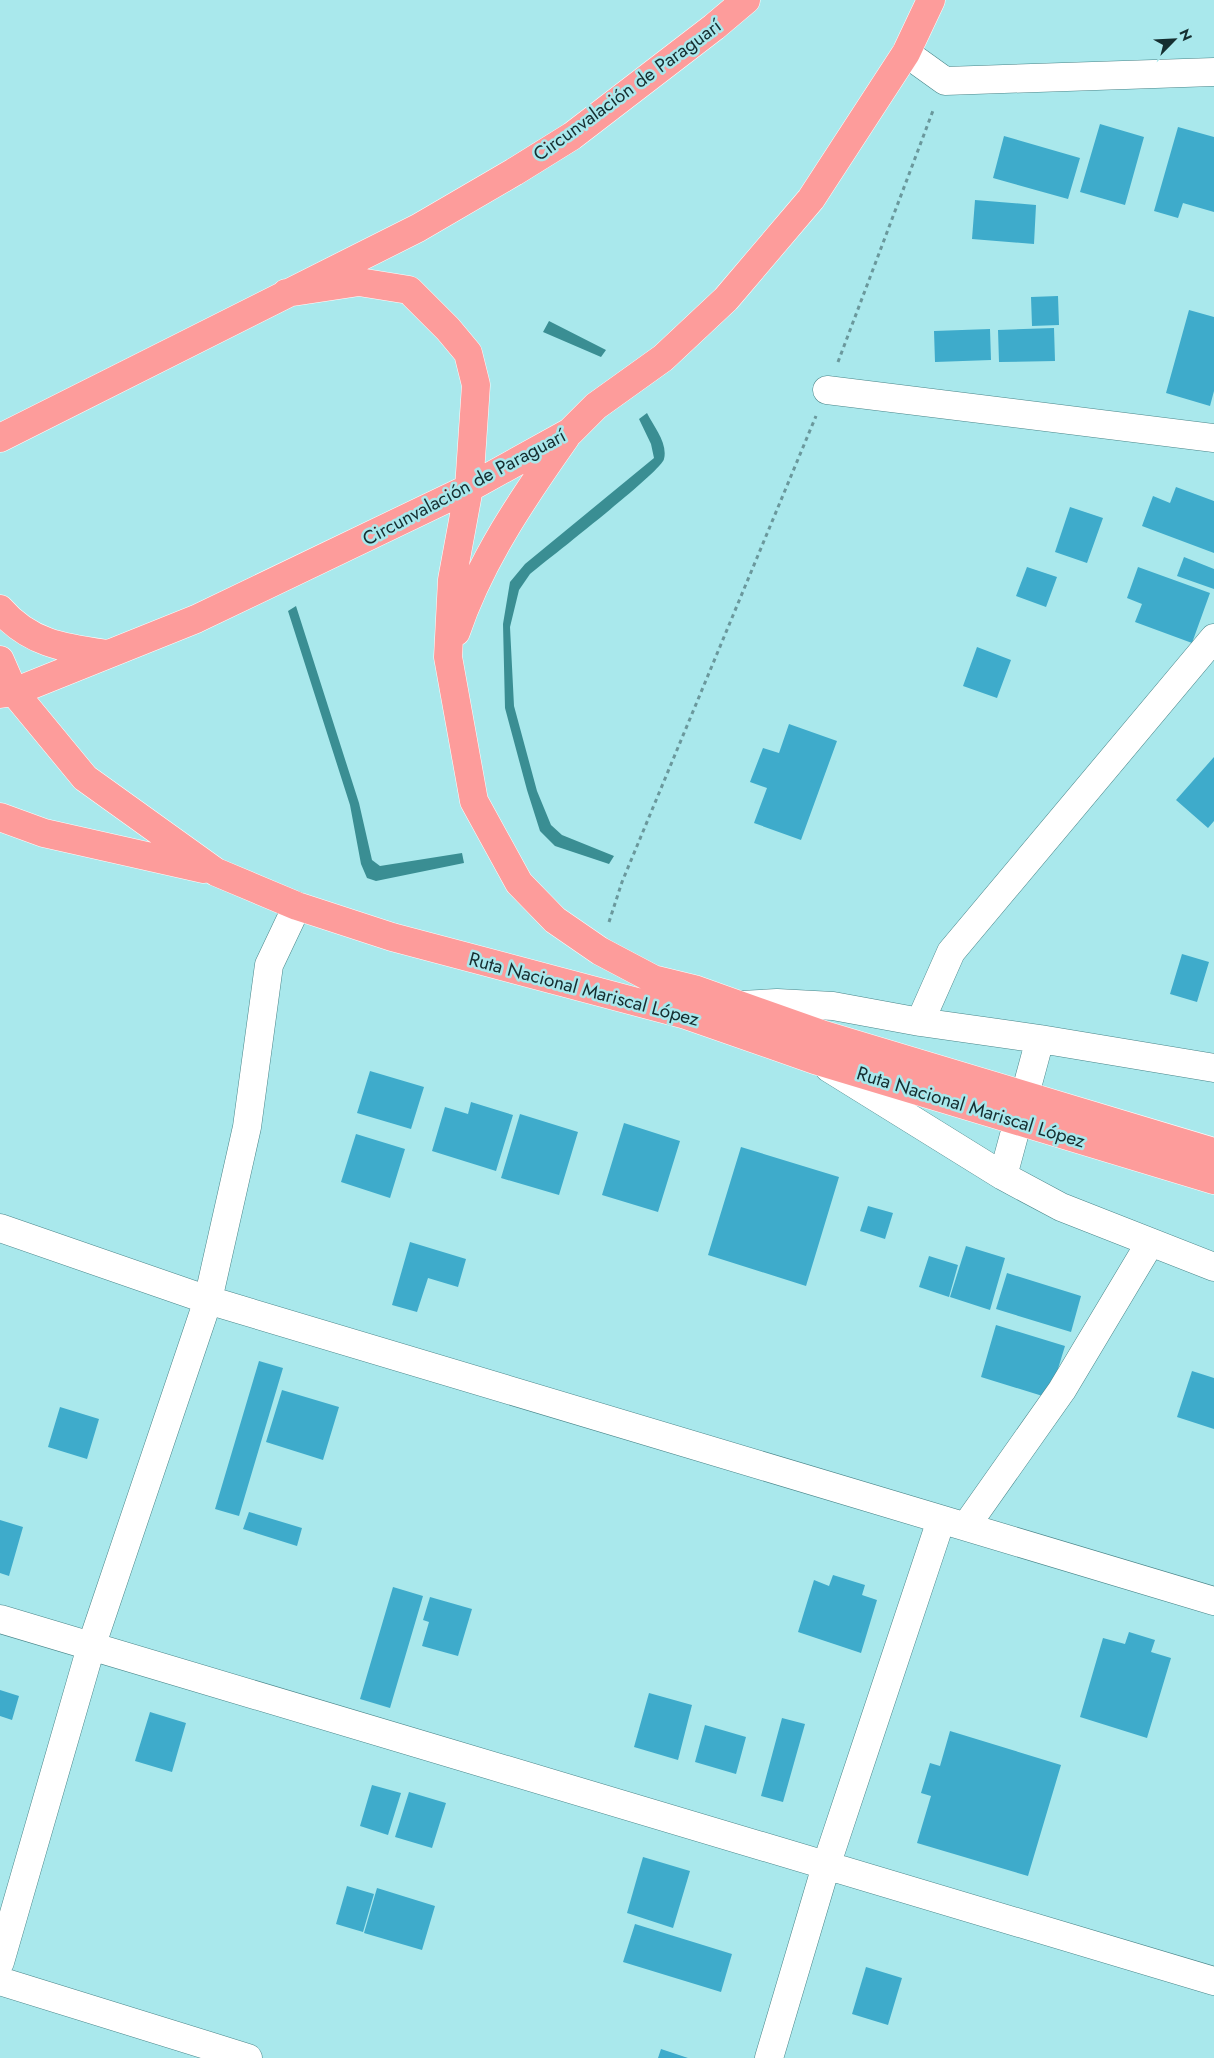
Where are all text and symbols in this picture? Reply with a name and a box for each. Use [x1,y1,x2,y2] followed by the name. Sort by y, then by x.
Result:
[527,12,727,168] street label: Circunvalación de Paraguarí
[1149,15,1199,65] north arrow
[1174,26,1197,44] text: N
[358,421,571,552] street label: Circunvalación de Paraguarí
[466,945,702,1033] street label: Ruta Nacional Mariscal López
[854,1059,1089,1155] street label: Ruta Nacional Mariscal López

